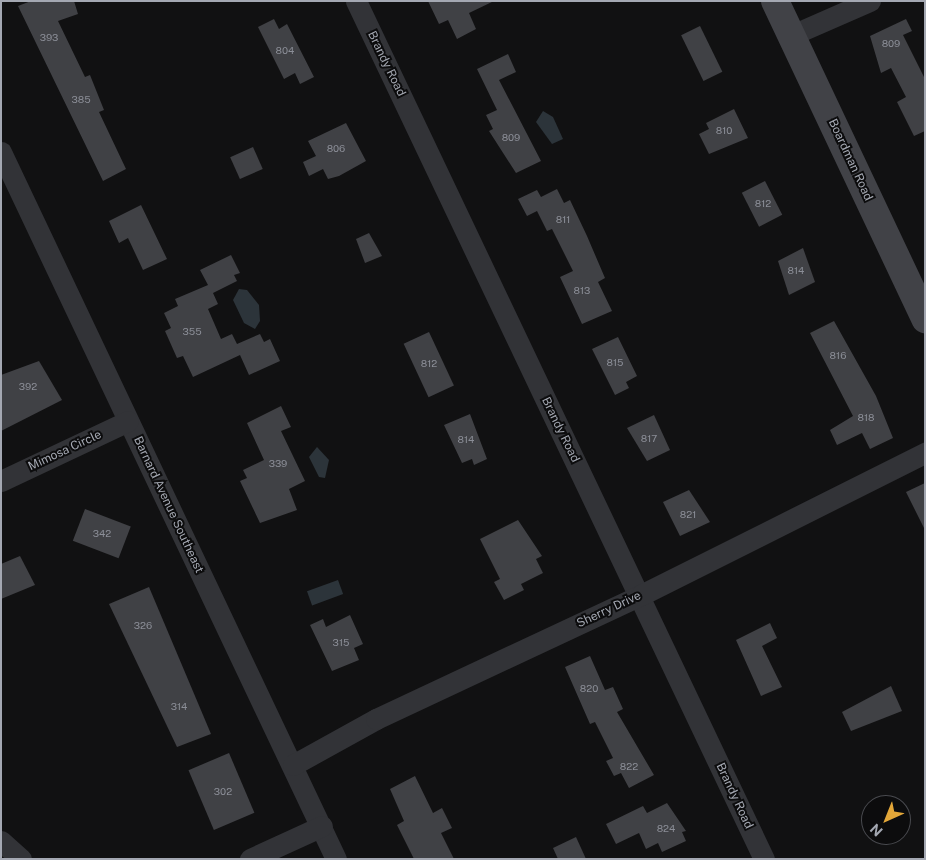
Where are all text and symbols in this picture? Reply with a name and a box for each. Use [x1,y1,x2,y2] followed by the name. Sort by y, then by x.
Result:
[364,29,408,99] street label: Brandy Road
[40,32,58,44] house number: 393
[882,38,900,50] house number: 809
[276,45,294,57] house number: 804
[71,94,91,106] house number: 385
[825,117,875,203] street label: Boardman Road
[716,125,732,137] house number: 810
[502,132,520,144] house number: 809
[327,143,345,155] house number: 806
[755,198,771,210] house number: 812
[556,214,570,226] house number: 811
[788,265,804,277] house number: 814
[574,285,590,297] house number: 813
[182,326,202,338] house number: 355
[830,350,846,362] house number: 816
[607,357,623,369] house number: 815
[421,358,437,370] house number: 812
[19,381,37,393] house number: 392
[538,395,582,465] street label: Brandy Road
[857,412,875,424] house number: 818
[26,428,104,474] street label: Mimosa Circle
[641,433,657,445] house number: 817
[130,434,206,576] street label: Barnard Avenue Southeast
[458,434,474,446] house number: 814
[269,458,287,470] house number: 339
[680,509,696,521] house number: 821
[93,528,111,540] house number: 342
[575,589,643,631] street label: Sherry Drive
[134,620,152,632] house number: 326
[333,637,349,649] house number: 315
[580,683,598,695] house number: 820
[171,701,187,713] house number: 314
[620,761,638,773] house number: 822
[712,761,756,831] street label: Brandy Road
[214,786,232,798] house number: 302
[861,795,911,845] north arrow
[867,821,886,840] text: N
[657,823,675,835] house number: 824

